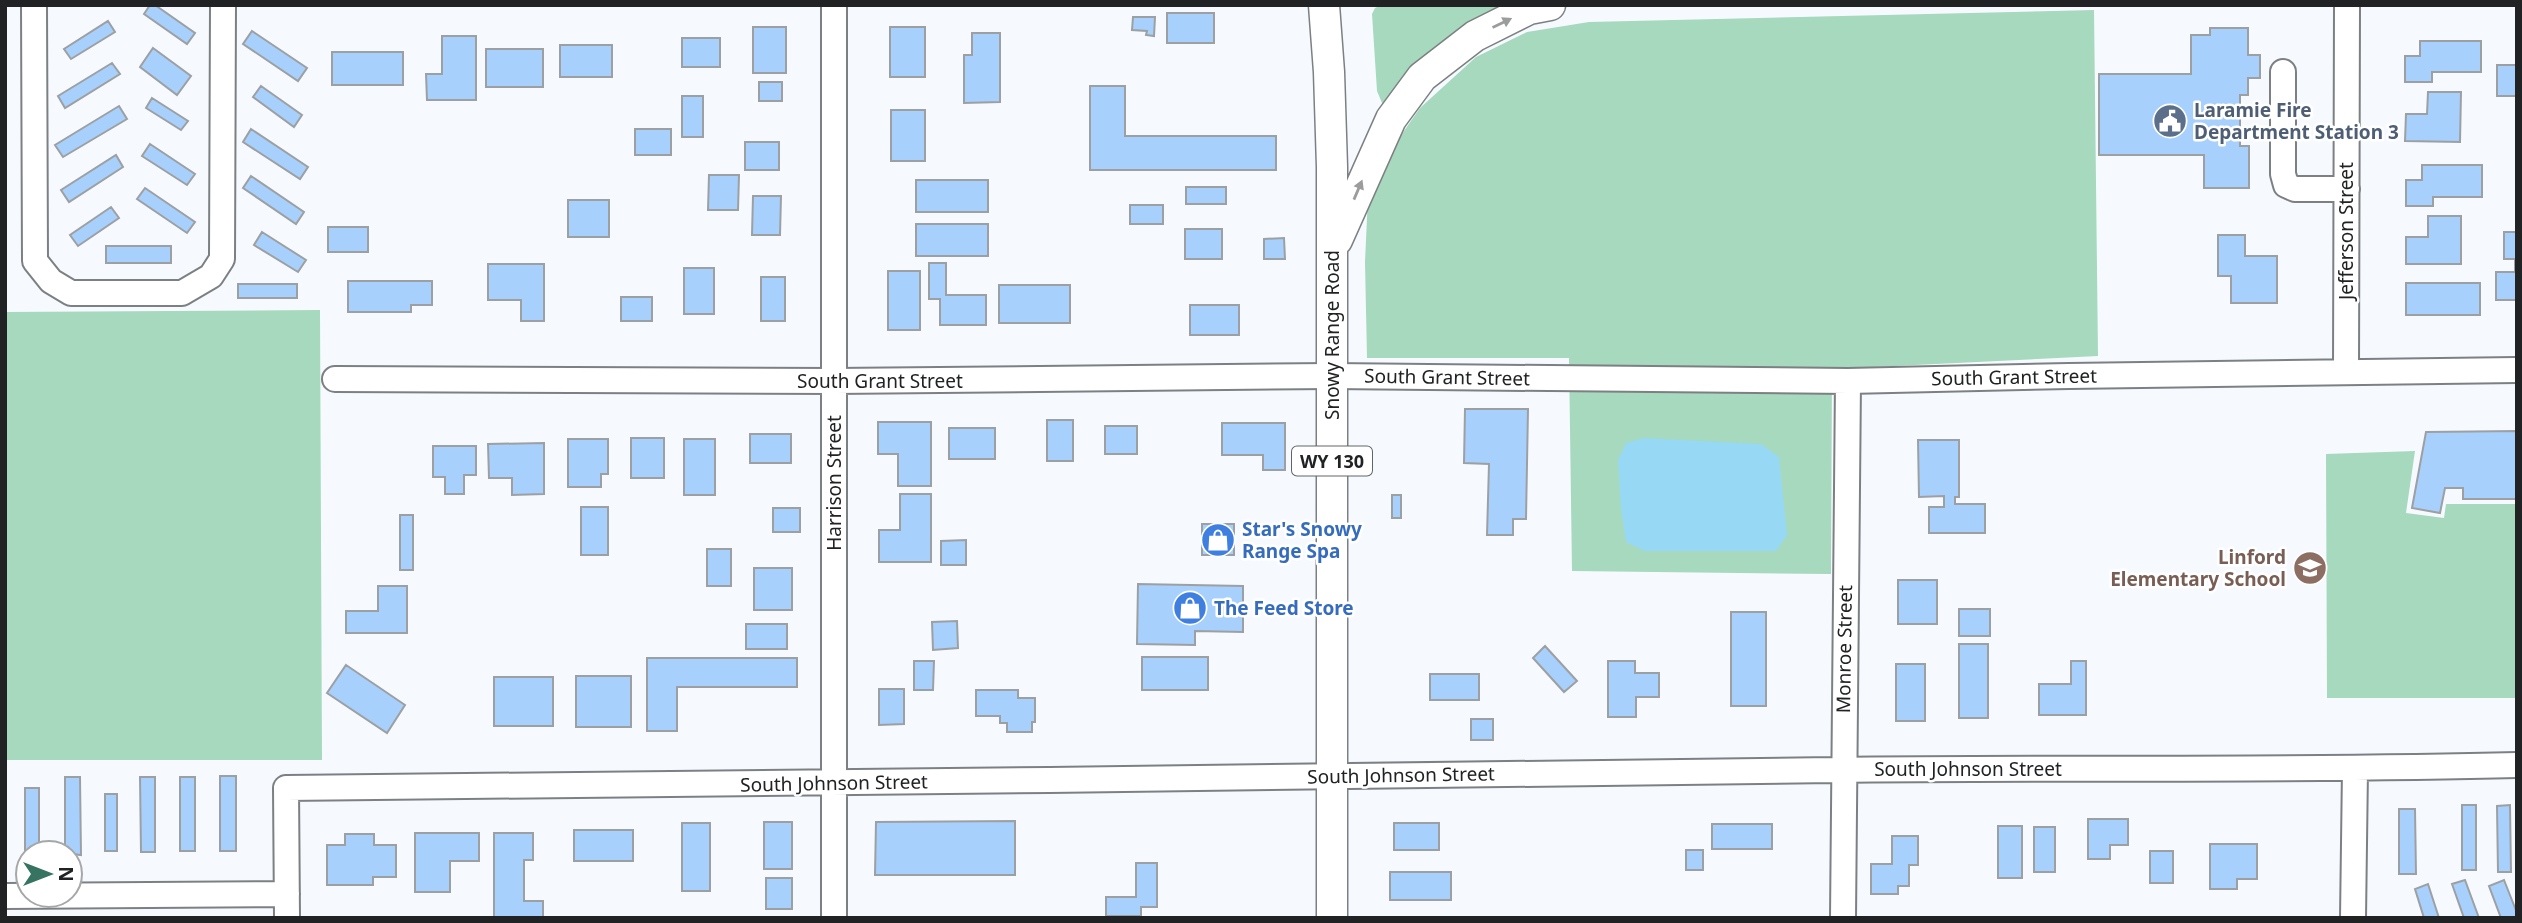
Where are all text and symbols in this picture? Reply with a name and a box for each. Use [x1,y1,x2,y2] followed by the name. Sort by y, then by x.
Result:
[1492,17,1512,28] one-way arrow
[2194,97,2399,145] place label: Laramie Fire Department Station 3
[2151,102,2189,140] public building icon: Laramie Fire Department Station 3
[2333,162,2359,302] street label: Jefferson Street
[1353,179,1364,200] one-way arrow
[1319,250,1345,420] street label: Snowy Range Road
[1364,363,1530,391] street label: South Grant Street
[1931,363,2097,391] street label: South Grant Street
[797,368,963,394] street label: South Grant Street
[821,415,847,551] street label: Harrison Street
[1292,447,1372,476] road number: WY 130
[1242,516,1362,564] place label: Star's Snowy Range Spa
[1199,521,1237,559] shop icon: Star's Snowy Range Spa
[2110,544,2286,592] place label: Linford Elementary School
[2291,549,2329,587] school or university icon: Linford Elementary School
[1830,585,1858,713] street label: Monroe Street
[1171,589,1209,627] shop icon: The Feed Store
[1214,595,1354,621] place label: The Feed Store
[1874,756,2062,782] street label: South Johnson Street
[1307,760,1495,790] street label: South Johnson Street
[740,768,928,798] street label: South Johnson Street
[14,839,84,909] north arrow
[53,866,79,882] text: N

